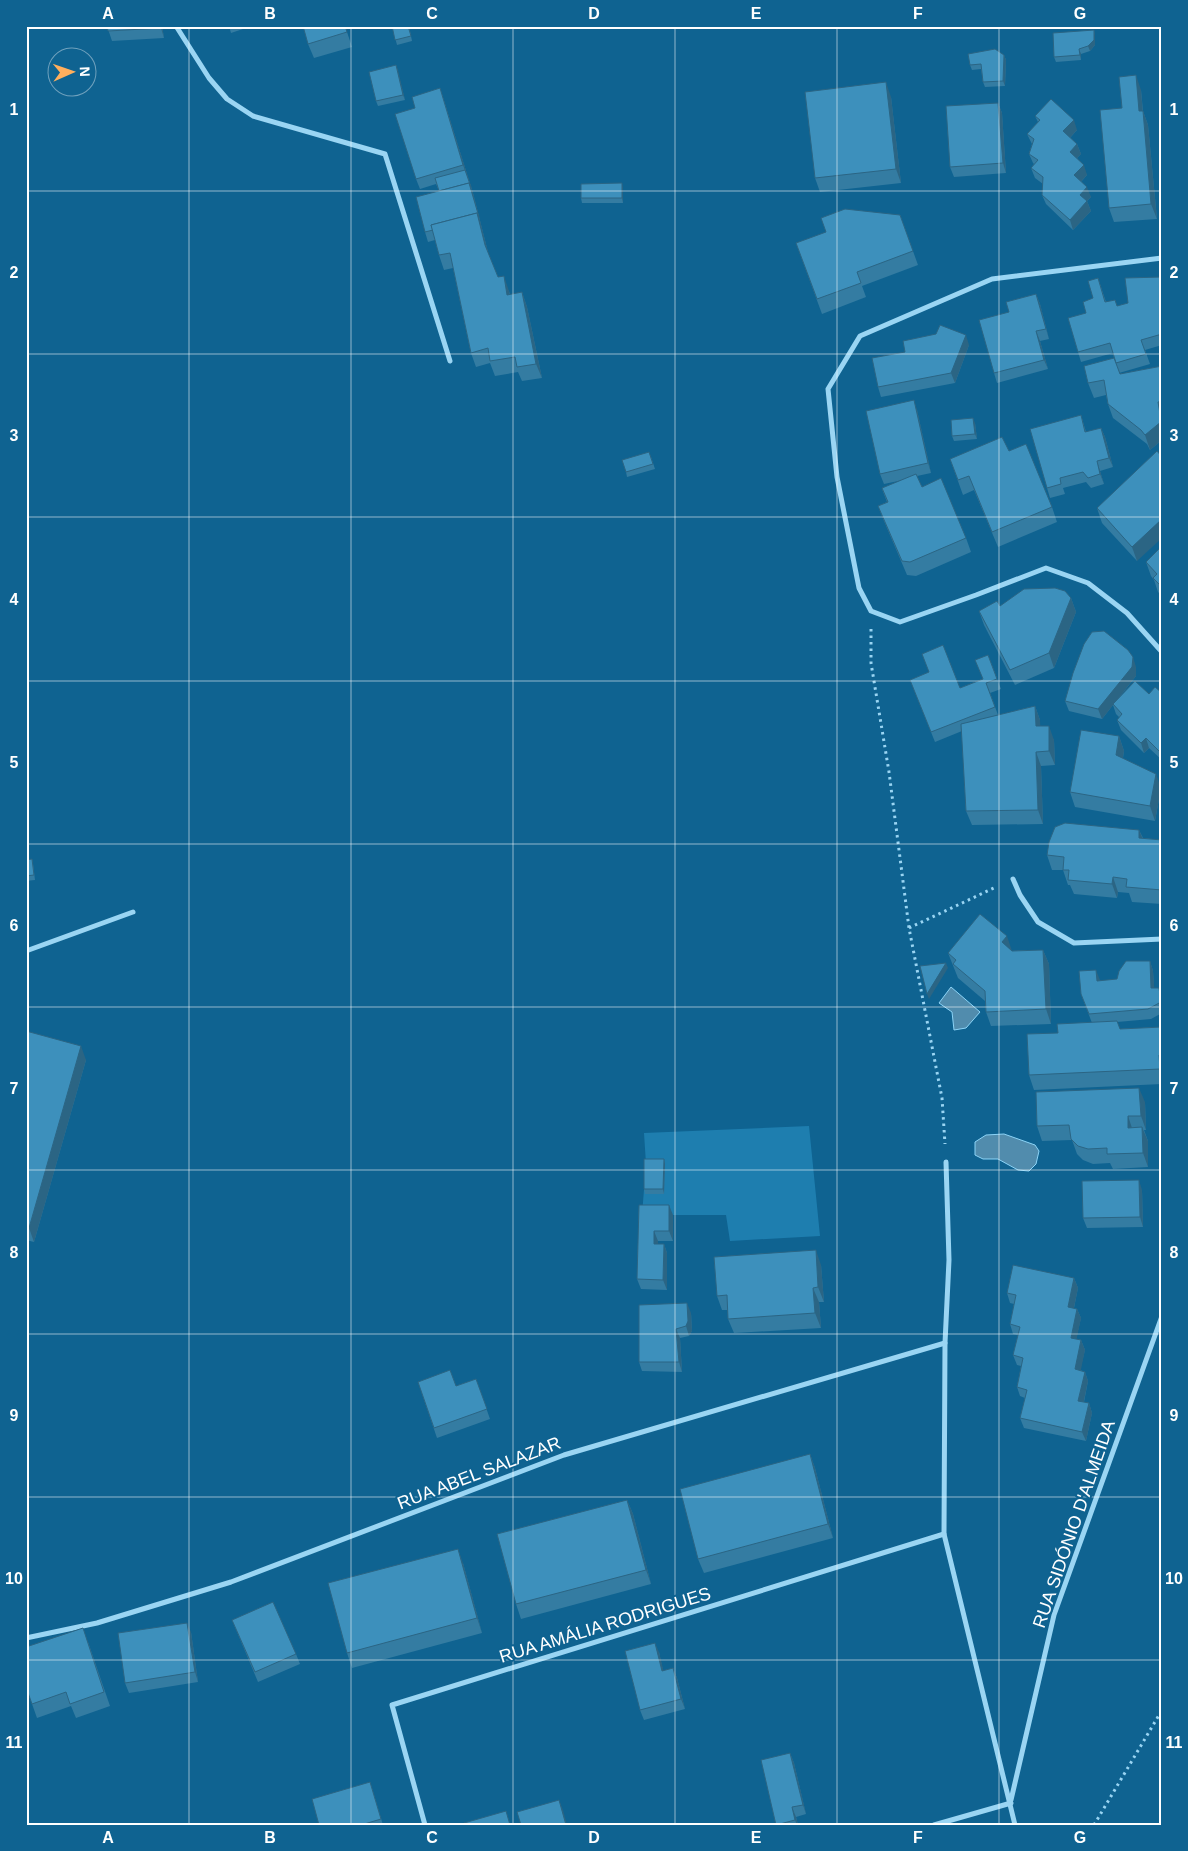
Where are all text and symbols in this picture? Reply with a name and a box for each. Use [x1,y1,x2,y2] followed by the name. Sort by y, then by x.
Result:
[102,5,114,22] text: A
[264,5,276,22] text: B
[426,5,438,22] text: C
[588,5,600,22] text: D
[751,5,762,22] text: E
[913,5,923,22] text: F
[1074,5,1086,22] text: G
[48,48,98,98] north arrow
[77,66,93,77] text: N
[10,101,19,118] text: 1
[1170,101,1179,118] text: 1
[10,264,19,281] text: 2
[1170,264,1179,281] text: 2
[10,427,19,444] text: 3
[1170,427,1179,444] text: 3
[10,591,19,608] text: 4
[1170,591,1179,608] text: 4
[10,754,19,771] text: 5
[1170,754,1179,771] text: 5
[10,917,19,934] text: 6
[1170,917,1179,934] text: 6
[10,1080,19,1097] text: 7
[1170,1080,1179,1097] text: 7
[10,1244,19,1261] text: 8
[1170,1244,1179,1261] text: 8
[10,1407,19,1424] text: 9
[1170,1407,1179,1424] text: 9
[1028,1417,1119,1631] street label: RUA SIDÓNIO D'ALMEIDA
[394,1433,564,1513] street label: RUA ABEL SALAZAR
[5,1570,23,1587] text: 10
[1165,1570,1183,1587] text: 10
[497,1583,713,1667] street label: RUA AMÁLIA RODRIGUES
[6,1734,23,1751] text: 11
[1166,1734,1183,1751] text: 11
[102,1829,114,1846] text: A
[264,1829,276,1846] text: B
[426,1829,438,1846] text: C
[588,1829,600,1846] text: D
[751,1829,762,1846] text: E
[913,1829,923,1846] text: F
[1074,1829,1086,1846] text: G

